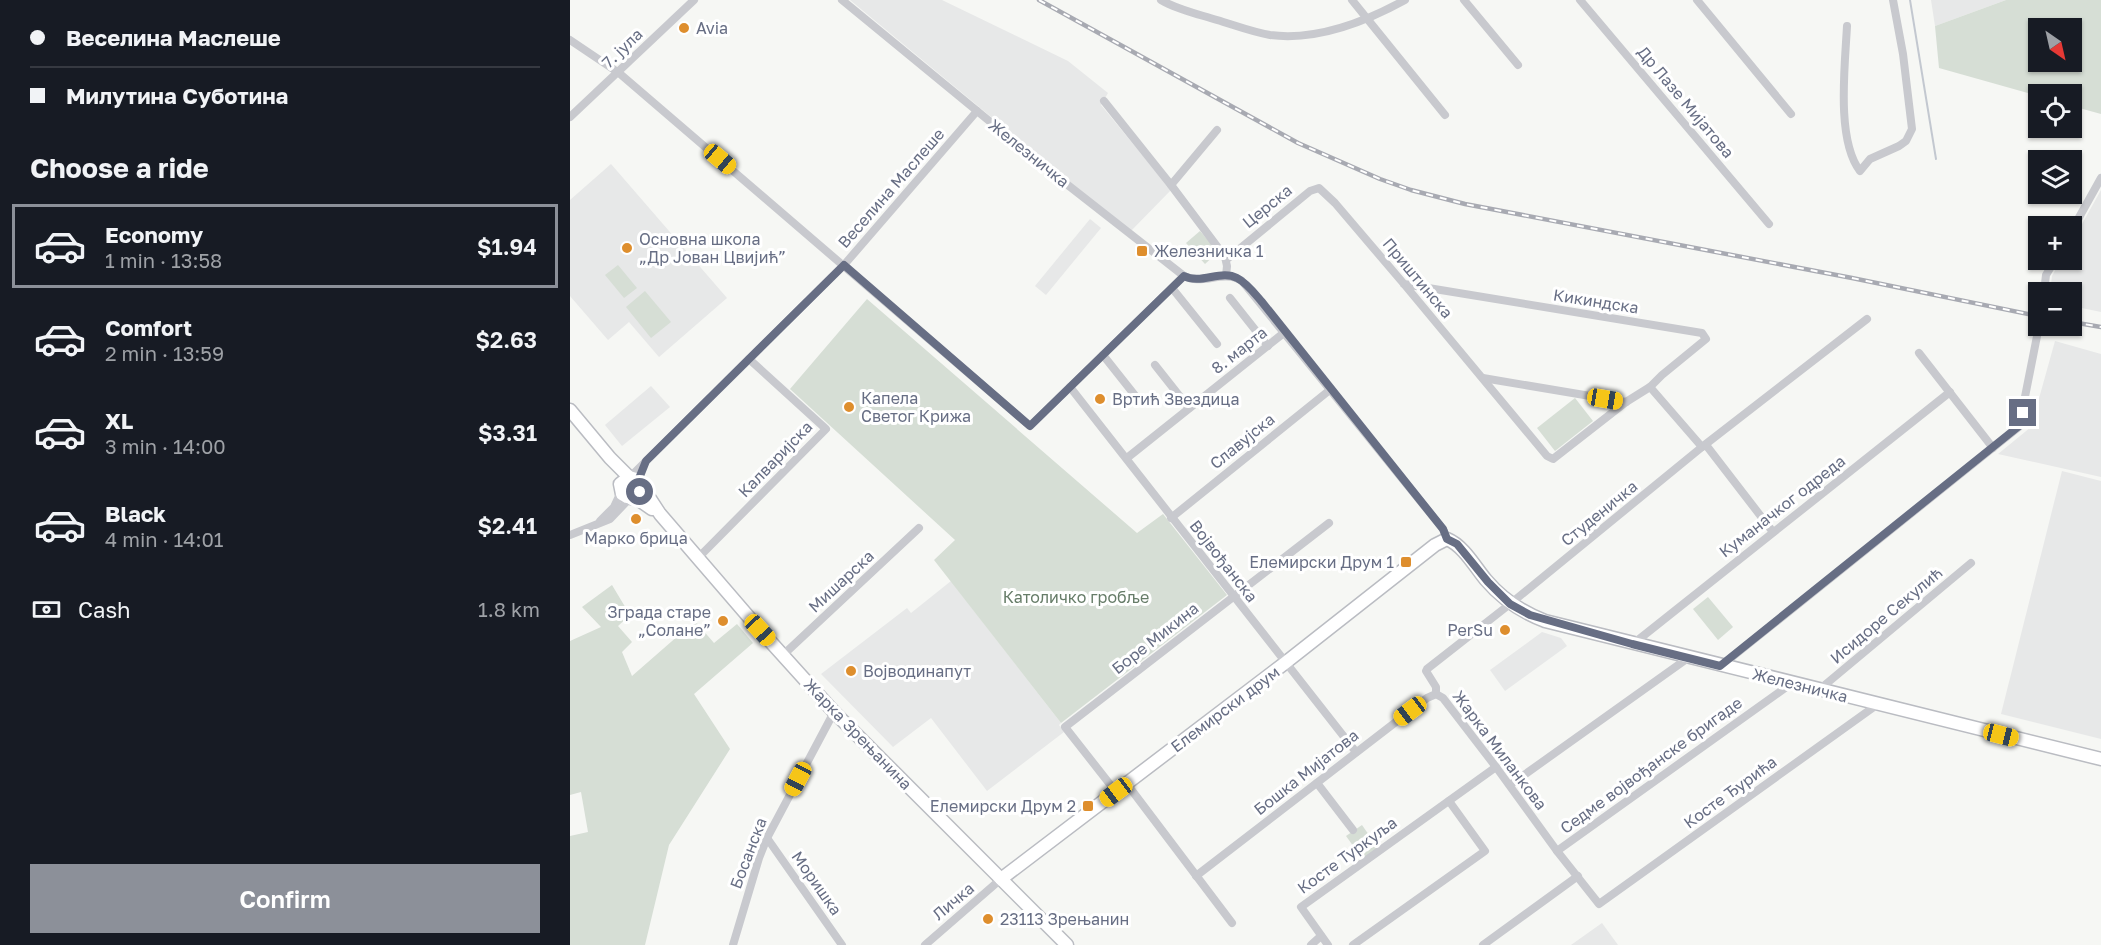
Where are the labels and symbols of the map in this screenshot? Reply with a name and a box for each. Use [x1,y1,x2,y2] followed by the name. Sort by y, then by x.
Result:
[696,18,728,38] place label: Avia
[2028,18,2082,72] north arrow
[677,21,691,35] marker: Avia
[598,24,646,72] street label: 7. јула
[1633,42,1739,162] street label: Др Лазе Мијатова
[985,114,1073,192] street label: Железничка
[834,124,948,252] street label: Веселина Маслеше
[700,141,740,177] car
[1238,180,1296,232] street label: Церска
[639,229,786,267] place label: Основна школа „Др Јован Цвијић”
[1379,234,1457,322] street label: Приштинска
[620,241,634,255] marker: Основна школа „Др Јован Цвијић”
[1154,241,1264,261] place label: Железничка 1
[1135,244,1149,258] marker: Железничка 1
[1552,284,1640,318] street label: Кикиндска
[1207,322,1271,378] street label: 8. марта
[1586,387,1624,411] car
[861,388,971,426] place label: Капела Светог Крижа
[1112,389,1239,409] place label: Вртић Звездица
[1093,392,1107,406] marker: Вртић Звездица
[2009,399,2036,426] route end
[842,400,856,414] marker: Капела Светог Крижа
[1206,409,1278,473] street label: Славујска
[734,417,816,501] street label: Калваријска
[1715,451,1849,561] street label: Куманачког одреда
[1557,476,1641,550] street label: Студеничка
[626,478,653,505] route start
[629,512,643,526] marker: Марко брица
[1186,516,1262,606] street label: Војвођанска
[584,528,688,548] place label: Марко брица
[804,546,878,616] street label: Мишарска
[1249,552,1394,572] place label: Елемирски Друм 1
[1399,555,1413,569] marker: Елемирски Друм 1
[1826,562,1946,668] street label: Исидоре Секулић
[1003,587,1149,607] park label: Католичко гробље
[1108,598,1202,678] street label: Боре Микина
[607,602,711,640] place label: Зграда старе „Солане”
[741,611,779,649] car
[716,614,730,628] marker: Зграда старе „Солане”
[1447,620,1493,640] place label: PerSu
[1498,623,1512,637] marker: PerSu
[863,661,971,681] place label: Војводинапут
[1167,662,1283,756] street label: Елемирски друм
[1750,663,1850,707] street label: Железничка
[844,664,858,678] marker: Војводинапут
[800,674,916,794] street label: Жарка Зрењанина
[1449,686,1551,814] street label: Жарка Миланкова
[1556,692,1746,838] street label: Седме војвођанске бригаде
[1390,693,1430,729] car
[1981,722,2021,748] car
[1250,725,1362,819] street label: Бошка Мијатова
[1680,752,1780,832] street label: Косте Ђурића
[782,759,814,799] car
[1096,774,1136,810] car
[930,796,1076,816] place label: Елемирски Друм 2
[1081,799,1095,813] marker: Елемирски Друм 2
[1293,812,1401,898] street label: Косте Туркуља
[725,815,771,891] street label: Босанска
[788,847,846,919] street label: Моришка
[928,878,978,924] street label: Личка
[1000,909,1129,929] place label: 23113 Зрењанин
[981,912,995,926] marker: 23113 Зрењанин

